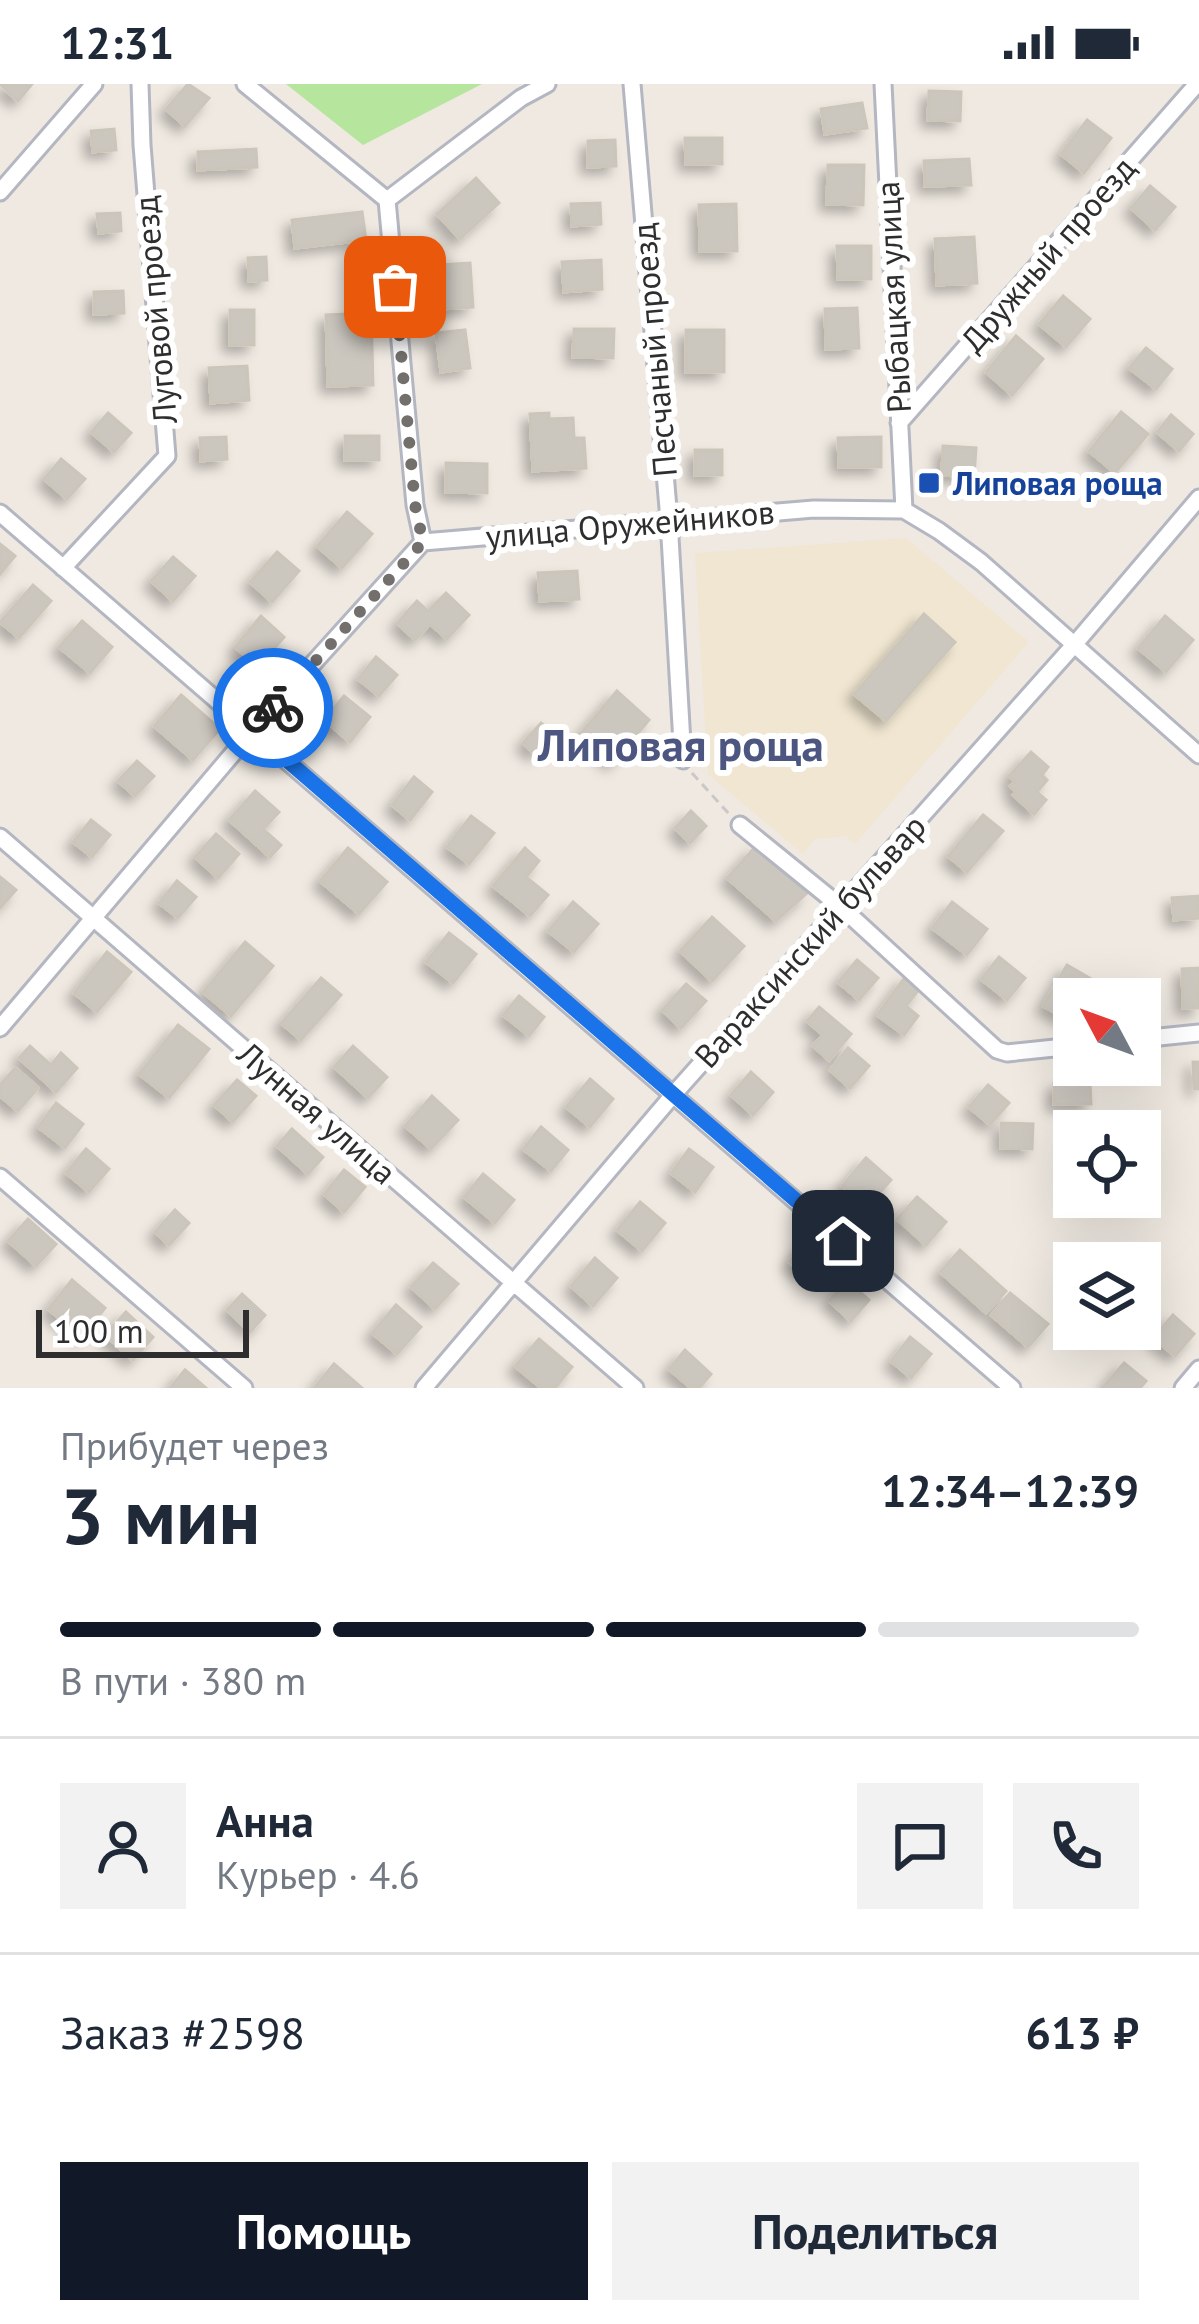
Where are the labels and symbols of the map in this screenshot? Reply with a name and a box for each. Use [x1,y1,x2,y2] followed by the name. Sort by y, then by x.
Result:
[951,147,1144,360] street label: Дружный проезд
[865,180,920,414] street label: Рыбацкая улица
[123,194,186,427] street label: Луговой проезд
[621,221,686,479] street label: Песчаный проезд
[344,236,446,338] pin
[952,461,1163,504] place label: Липовая роща
[916,470,942,496] marker: Липовая роща
[484,489,776,558] street label: улица Оружейников
[213,648,333,768] courier
[537,715,824,773] district label: Липовая роща
[684,805,935,1076] street label: Вараксинский бульвар
[1053,978,1161,1086] north arrow
[228,1031,406,1193] street label: Лунная улица
[792,1190,894,1292] pin
[36,1304,249,1357] scale bar

